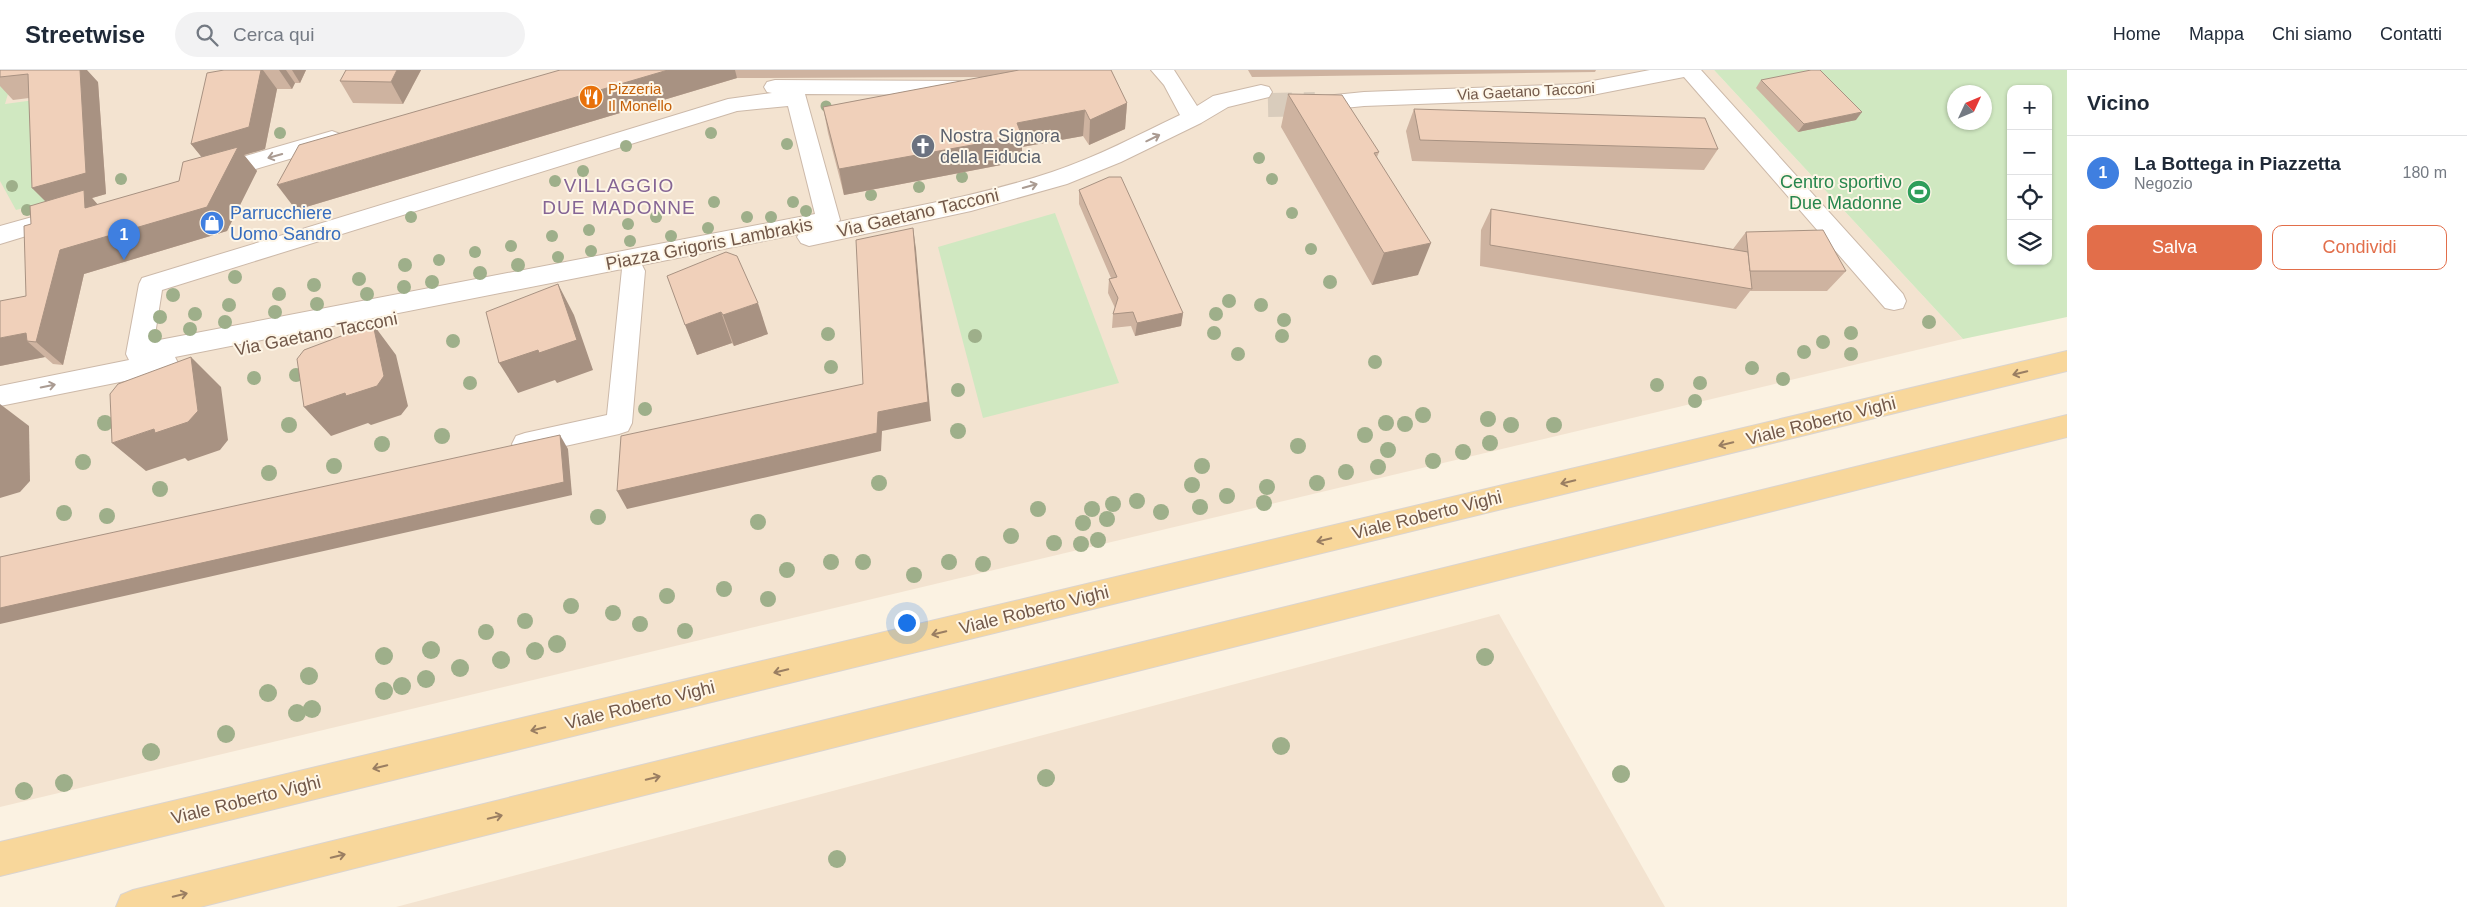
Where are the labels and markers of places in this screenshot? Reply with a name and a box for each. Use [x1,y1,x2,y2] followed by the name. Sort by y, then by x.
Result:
[608,80,672,114] place label: Pizzeria Il Monello
[578,84,604,110] restaurant icon: Pizzeria Il Monello
[940,126,1061,167] place label: Nostra Signora della Fiducia
[910,133,936,159] church icon: Nostra Signora della Fiducia
[1780,172,1902,213] place label: Centro sportivo Due Madonne
[1906,179,1932,205] sports icon: Centro sportivo Due Madonne
[230,203,341,244] place label: Parrucchiere Uomo Sandro
[199,210,225,236] shop icon: Parrucchiere Uomo Sandro
[108,219,140,260] pin: 1

